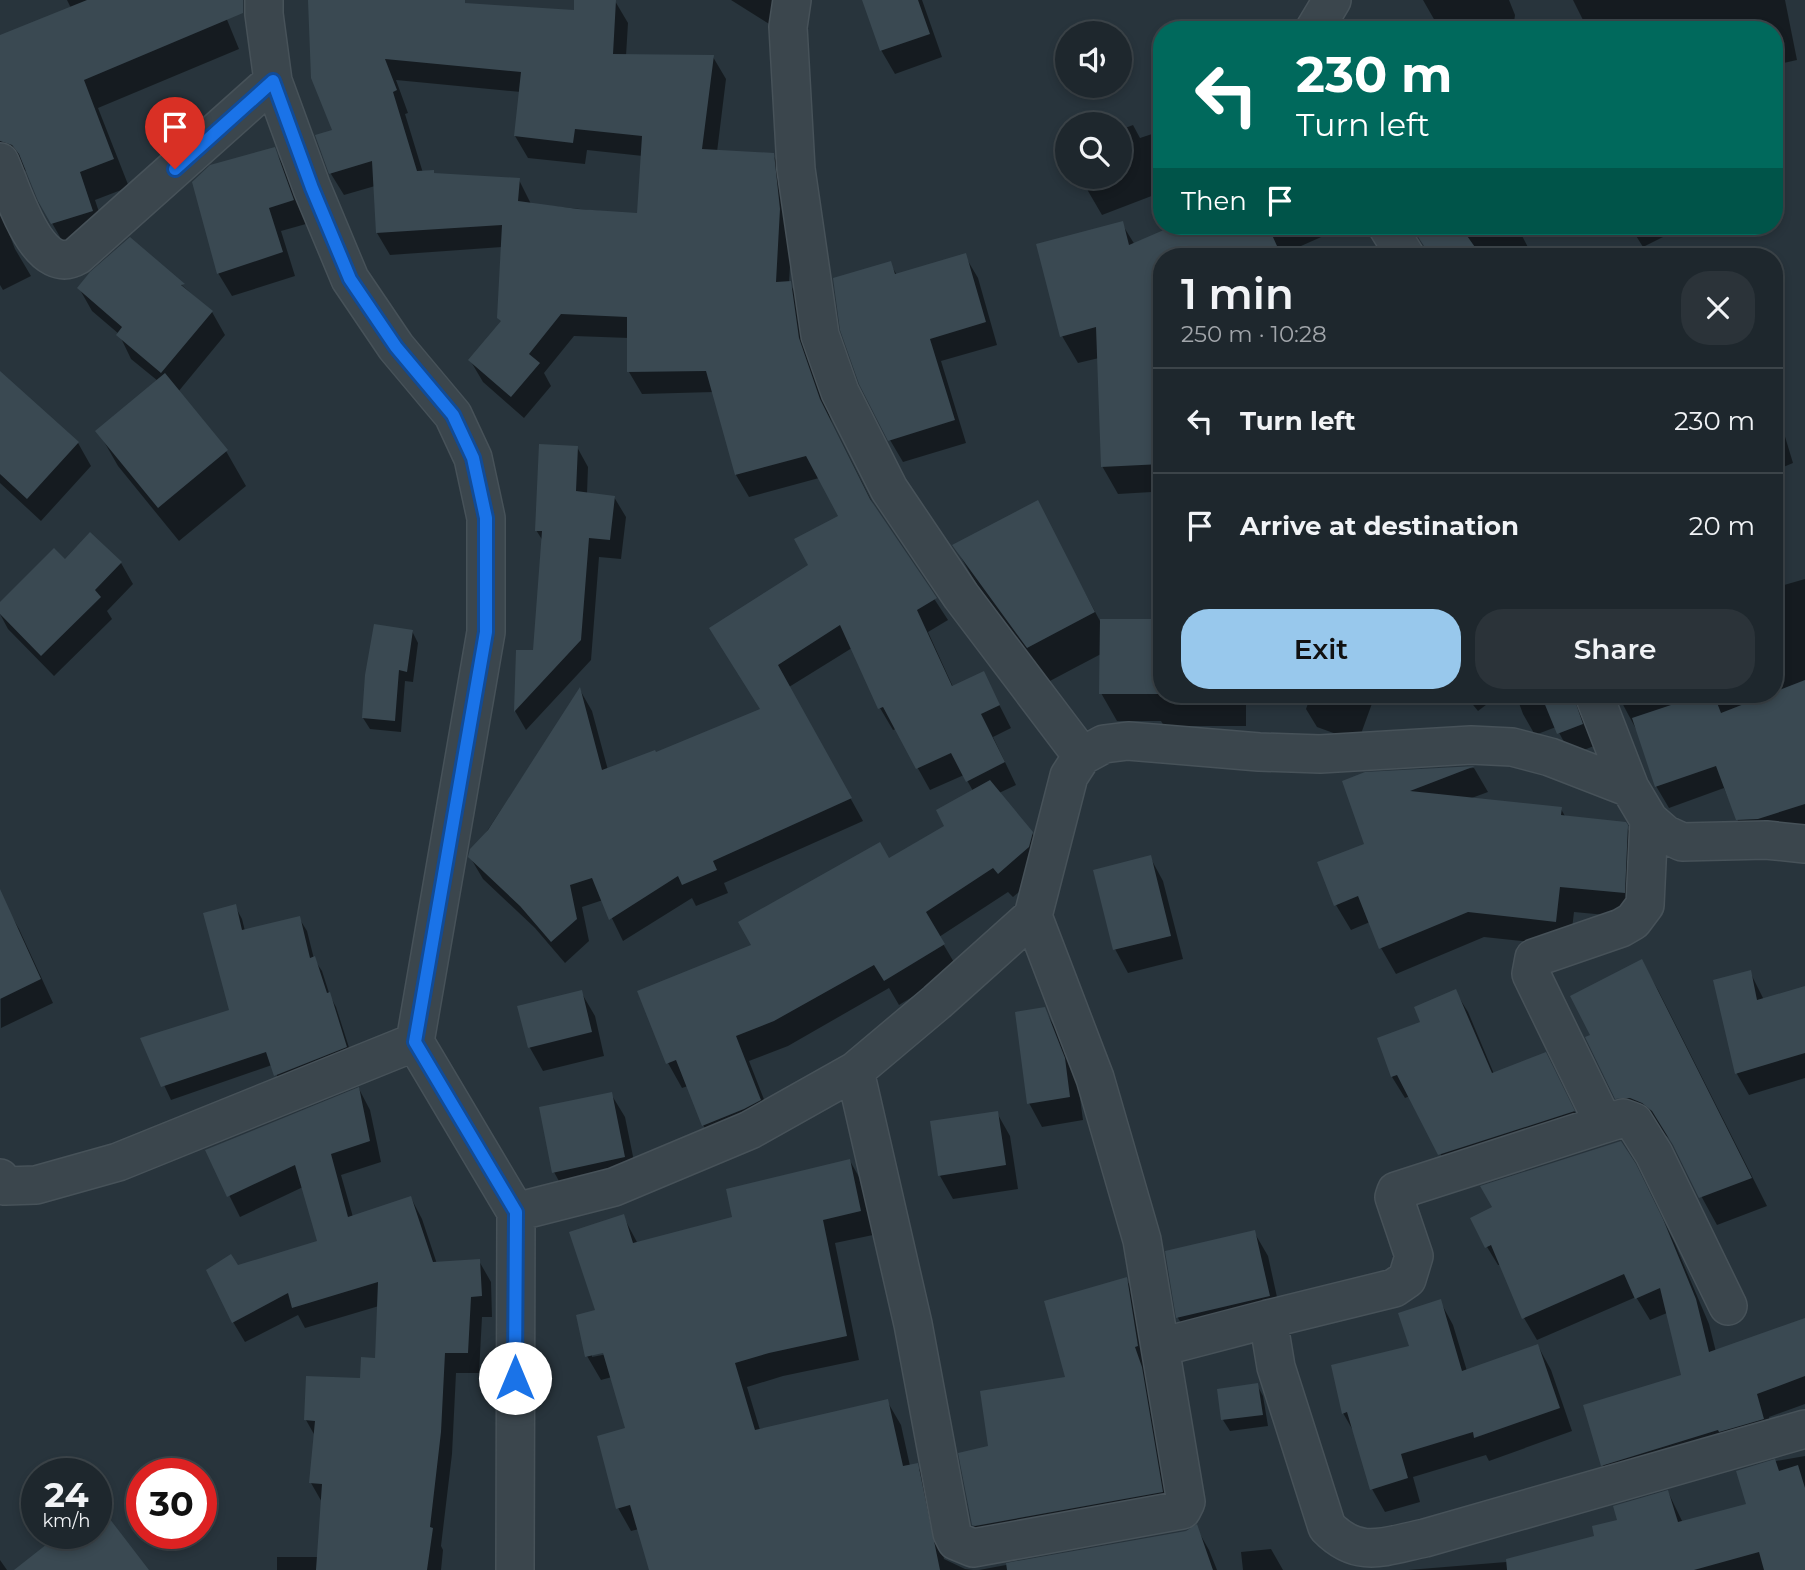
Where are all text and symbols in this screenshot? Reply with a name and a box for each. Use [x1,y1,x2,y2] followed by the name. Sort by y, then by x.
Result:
[1055,21,1132,189] map controls
[1055,21,1132,98] button: sound
[1296,45,1452,104] text: 230 m
[1181,49,1272,140] icon: left
[145,97,205,169] pin
[1296,105,1430,144] text: Turn left
[156,108,194,146] icon: arrive
[1055,112,1132,189] button: search
[1261,182,1299,220] icon: arrive
[1181,185,1247,217] text: Then
[1181,268,1294,320] text: 1 min
[1681,271,1755,345] button: close
[1181,320,1327,348] text: 250 m · 10:28
[1181,402,1219,440] icon: left
[1240,405,1356,437] text: Turn left
[1674,405,1755,437] text: 230 m
[1181,507,1219,545] icon: arrive
[1240,510,1519,542] text: Arrive at destination
[1689,510,1755,542] text: 20 m
[1181,609,1461,689] button: Exit
[1475,609,1755,689] button: Share
[478,1341,552,1415] position arrow
[126,1458,217,1549] speed limit sign: 30
[44,1473,89,1516] text: 24
[42,1510,91,1532] text: km/h

